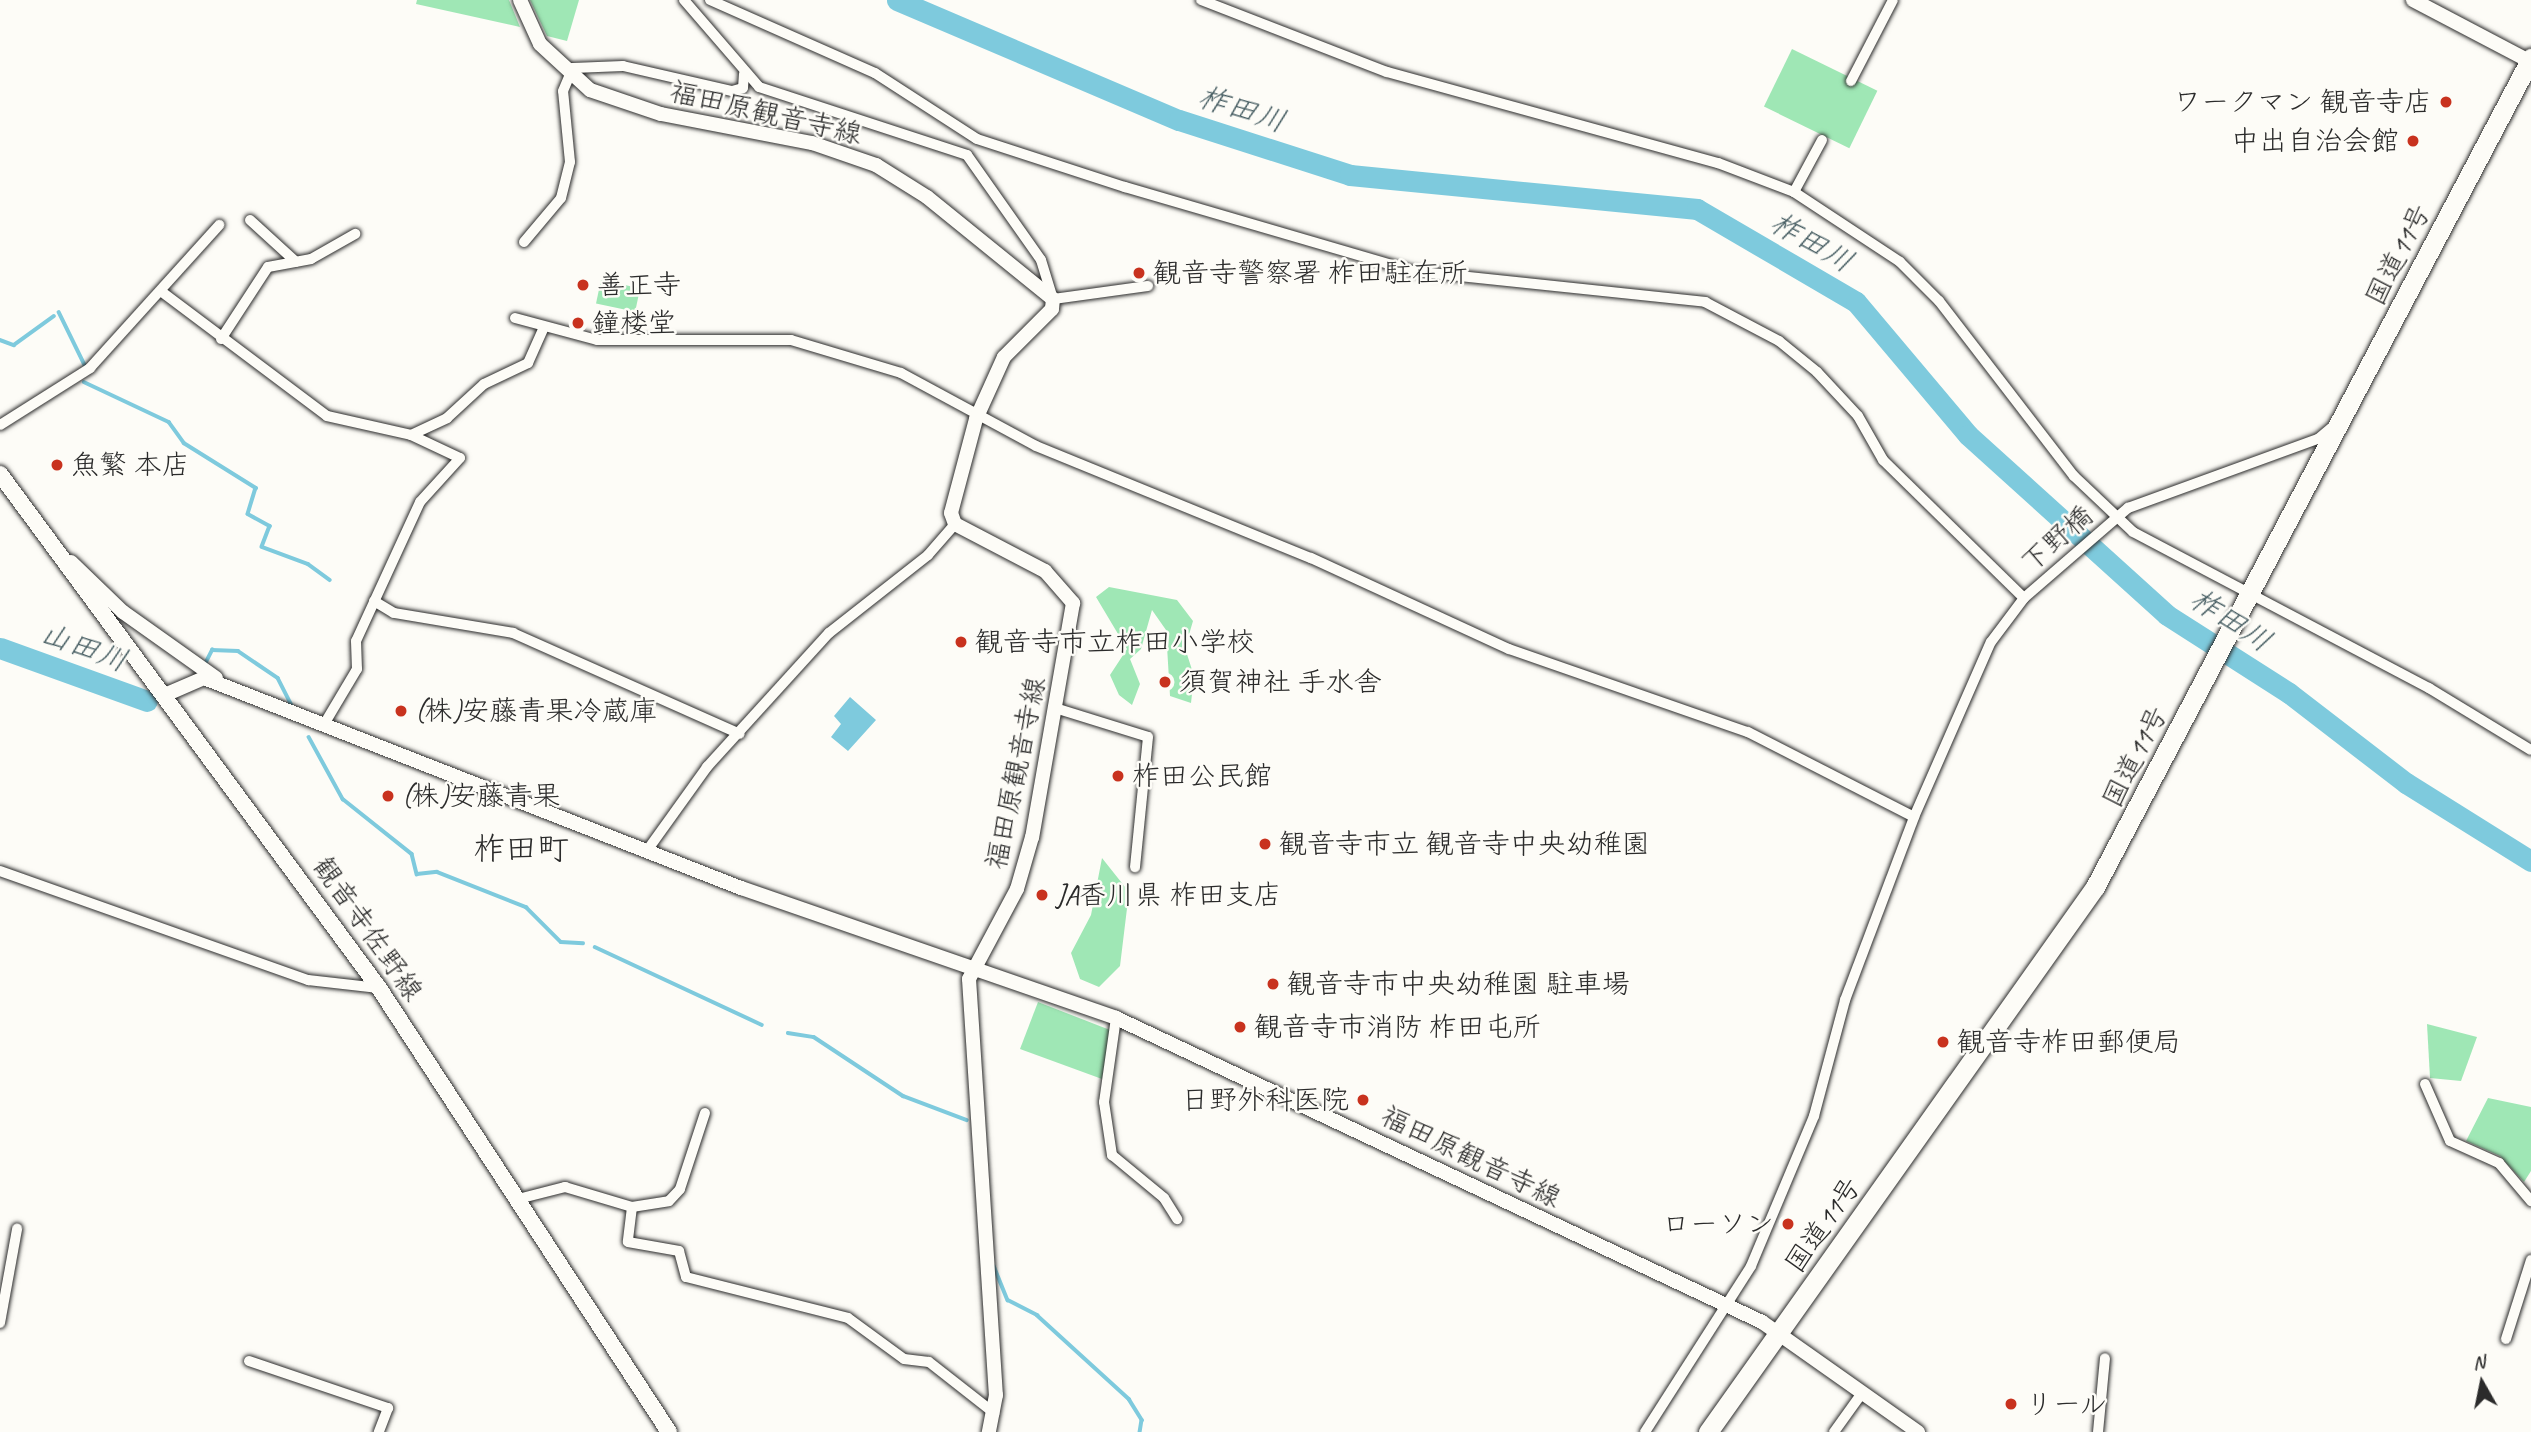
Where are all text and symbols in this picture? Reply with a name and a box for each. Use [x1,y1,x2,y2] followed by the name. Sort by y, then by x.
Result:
[667,75,865,151] street label: 福田原観音寺線
[1194,78,1290,140] water label: 柞田川
[2173,85,2432,119] place label: ワークマン 観音寺店
[2438,94,2454,110] marker: ワークマン 観音寺店
[2231,124,2399,158] place label: 中出自治会館
[2405,133,2421,149] marker: 中出自治会館
[2358,199,2438,311] street label: 国道11号
[1764,204,1860,280] water label: 柞田川
[1153,256,1468,290] place label: 観音寺警察署 柞田駐在所
[1131,265,1147,281] marker: 観音寺警察署 柞田駐在所
[597,268,681,302] place label: 善正寺
[575,277,591,293] marker: 善正寺
[592,306,676,340] place label: 鐘楼堂
[570,315,586,331] marker: 鐘楼堂
[71,448,190,482] place label: 魚繁 本店
[49,457,65,473] marker: 魚繁 本店
[2014,499,2100,579] street label: 下野橋
[2183,580,2279,660] water label: 柞田川
[36,615,132,679] water label: 山田川
[975,625,1255,659] place label: 観音寺市立柞田小学校
[953,634,969,650] marker: 観音寺市立柞田小学校
[1179,665,1382,699] place label: 須賀神社 手水舎
[979,674,1053,872] street label: 福田原観音寺線
[1157,674,1173,690] marker: 須賀神社 手水舎
[415,694,657,728] place label: (株)安藤青果冷蔵庫
[2095,701,2175,813] street label: 国道11号
[393,703,409,719] marker: (株)安藤青果冷蔵庫
[1132,759,1272,793] place label: 柞田公民館
[1110,768,1126,784] marker: 柞田公民館
[402,779,560,813] place label: (株)安藤青果
[380,788,396,804] marker: (株)安藤青果
[1279,827,1650,861] place label: 観音寺市立 観音寺中央幼稚園
[473,830,569,868] district label: 柞田町
[1257,836,1273,852] marker: 観音寺市立 観音寺中央幼稚園
[306,851,430,1007] street label: 観音寺佐野線
[1056,878,1281,912] place label: JA香川県 柞田支店
[1034,887,1050,903] marker: JA香川県 柞田支店
[1287,967,1630,1001] place label: 観音寺市中央幼稚園 駐車場
[1265,976,1281,992] marker: 観音寺市中央幼稚園 駐車場
[1254,1010,1541,1044] place label: 観音寺市消防 柞田屯所
[1232,1019,1248,1035] marker: 観音寺市消防 柞田屯所
[1957,1025,2181,1059] place label: 観音寺柞田郵便局
[1935,1034,1951,1050] marker: 観音寺柞田郵便局
[1181,1083,1349,1117] place label: 日野外科医院
[1355,1092,1371,1108] marker: 日野外科医院
[1376,1099,1566,1215] street label: 福田原観音寺線
[1778,1171,1868,1279] street label: 国道11号
[1662,1207,1774,1241] place label: ローソン
[1780,1216,1796,1232] marker: ローソン
[2447,1348,2517,1418] north arrow
[2471,1349,2486,1375] text: N
[2025,1387,2109,1421] place label: リール
[2003,1396,2019,1412] marker: リール

